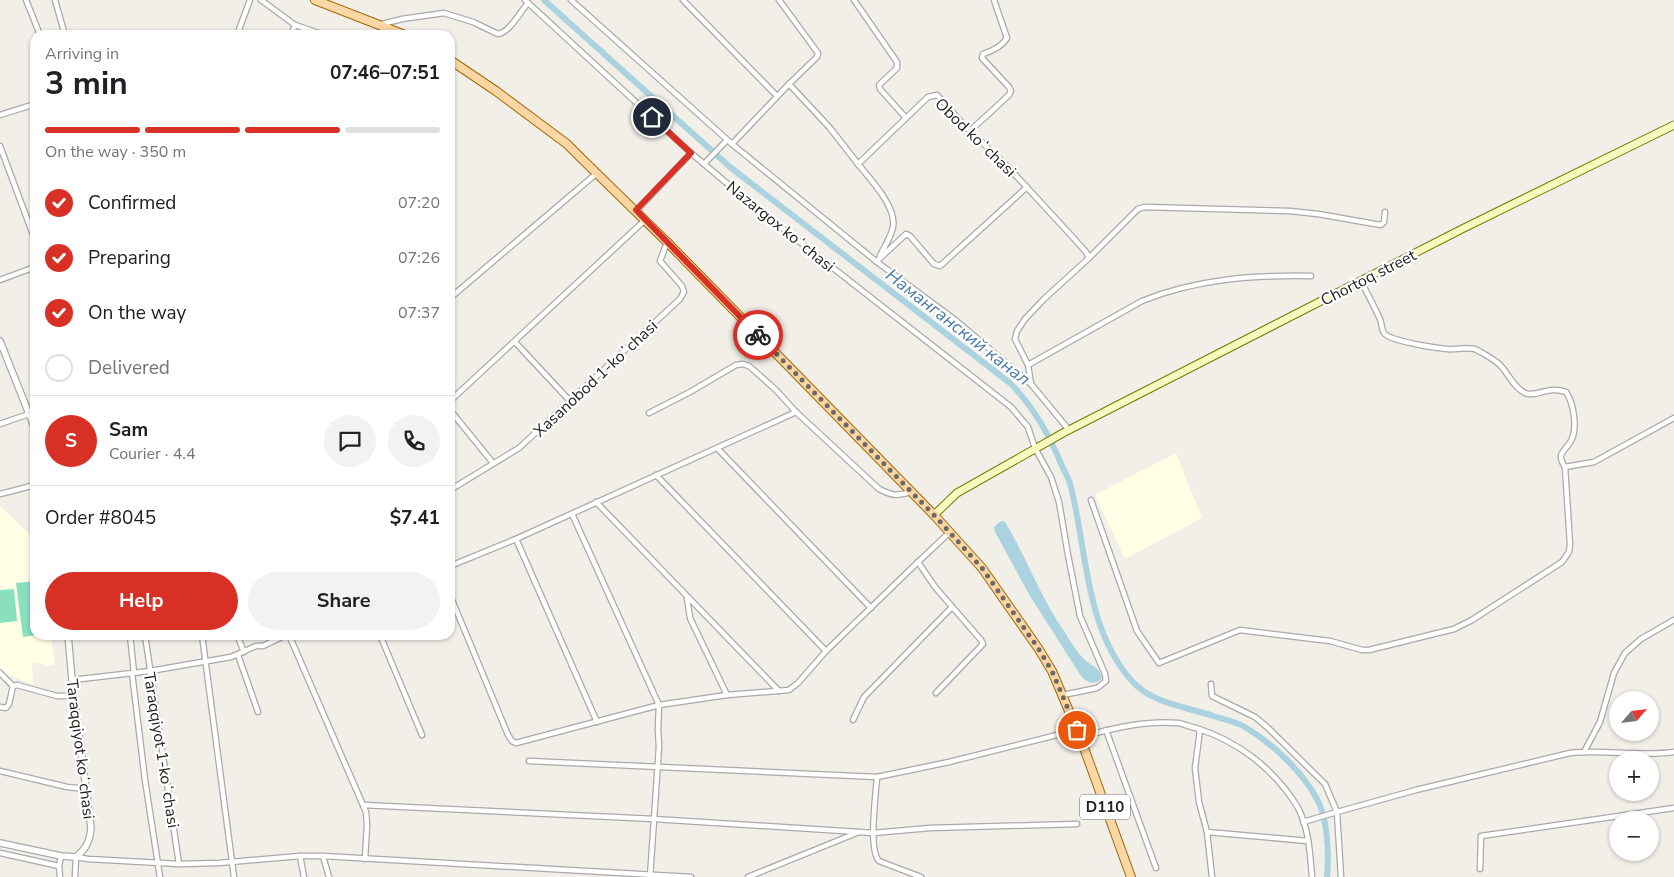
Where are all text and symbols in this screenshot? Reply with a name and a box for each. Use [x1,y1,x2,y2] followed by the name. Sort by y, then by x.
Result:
[45,43,119,65] text: Arriving in
[330,60,440,86] text: 07:46–07:51
[45,62,128,105] text: 3 min
[930,93,1021,182] street label: Obod koʻchasi
[631,96,673,138] pin
[638,103,666,131] icon: home
[45,141,186,163] text: On the way · 350 m
[722,176,839,277] street label: Nazargox koʻchasi
[45,189,73,217] icon: check
[88,190,176,216] text: Confirmed
[398,192,440,214] text: 07:20
[45,244,73,272] icon: check
[1317,244,1420,311] street label: Chortoq street
[88,245,171,271] text: Preparing
[398,247,440,269] text: 07:26
[881,263,1035,391] water label: Наманганский канал
[45,299,73,327] icon: check
[88,300,186,326] text: On the way
[398,302,440,324] text: 07:37
[733,310,783,360] courier
[529,315,662,442] street label: Xasanobod 1-koʻchasi
[744,321,772,349] icon: bike
[88,355,170,381] text: Delivered
[324,415,376,467] button: chat
[388,415,440,467] button: phone
[109,417,148,443] text: Sam
[65,428,77,454] text: S
[109,443,195,465] text: Courier · 4.4
[45,505,156,531] text: Order #8045
[390,505,440,531] text: $7.41
[45,572,238,630] button: Help
[248,572,440,630] button: Share
[138,671,184,830] street label: Taraqqiyot 1-koʻchasi
[60,678,100,820] street label: Taraqqiyot koʻchasi
[1609,691,1659,741] north arrow
[1609,691,1659,861] map controls
[1056,709,1098,751] pin
[1063,716,1091,744] icon: bag
[1609,751,1659,801] button: +
[1080,794,1130,820] road number: D110
[1609,811,1659,861] button: −

